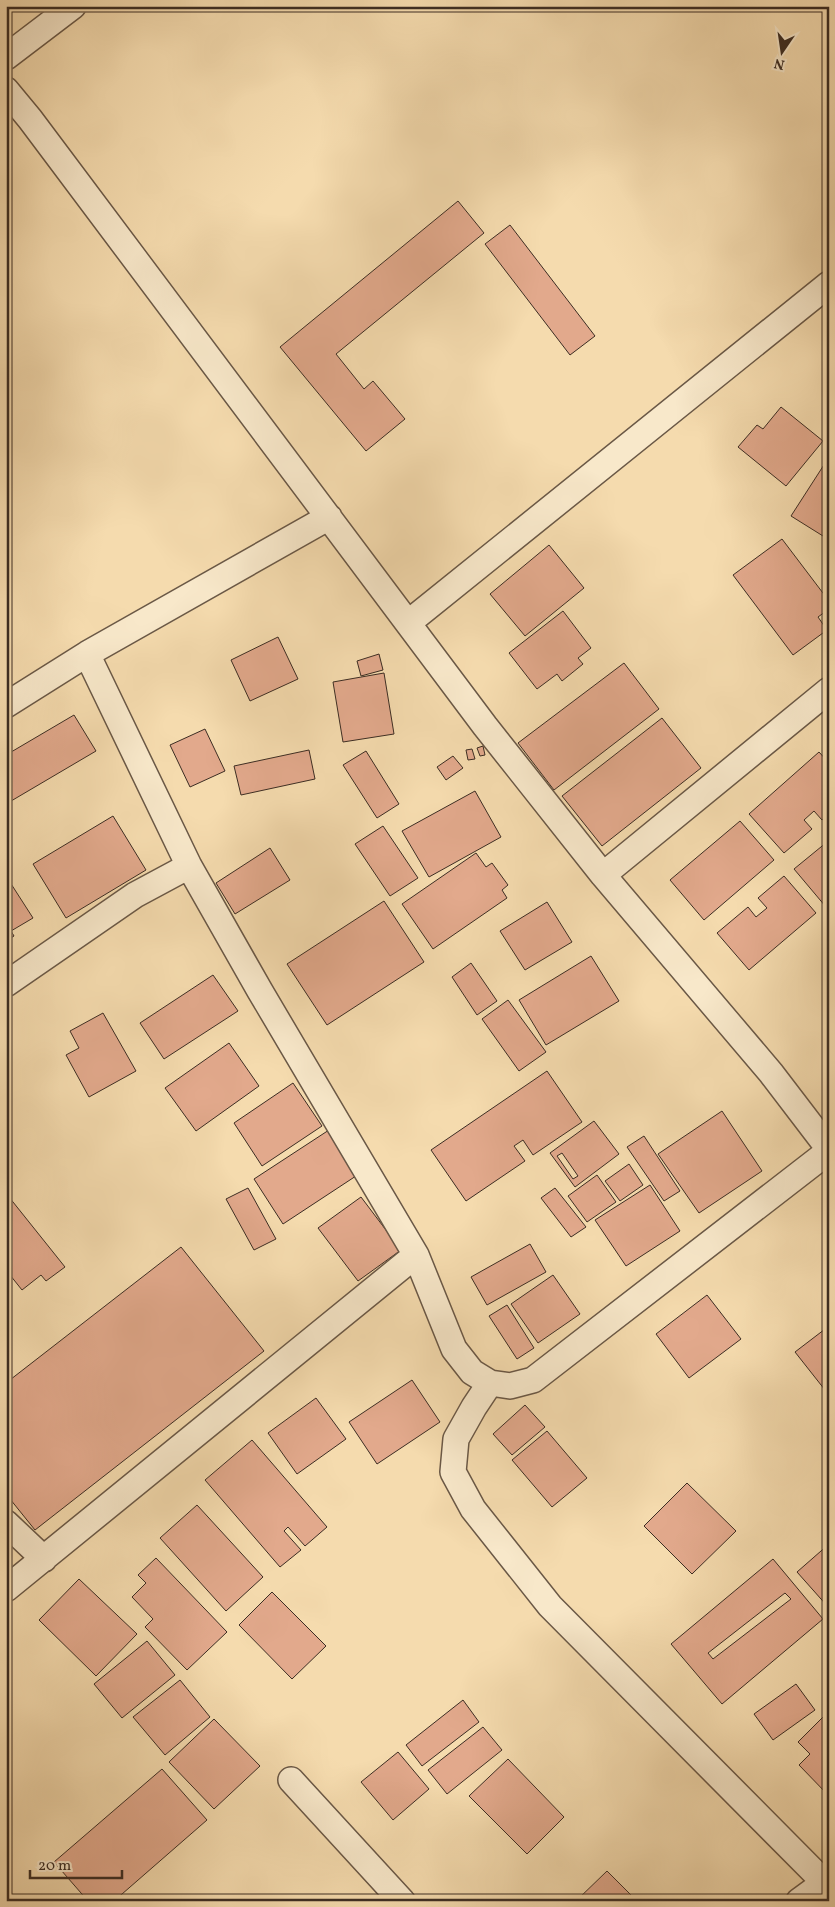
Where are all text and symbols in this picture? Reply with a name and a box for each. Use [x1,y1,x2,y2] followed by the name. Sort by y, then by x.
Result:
[758,28,808,78] north arrow
[772,53,787,74] text: N
[30,1847,122,1879] scale bar
[38,1856,71,1877] text: 20 m

